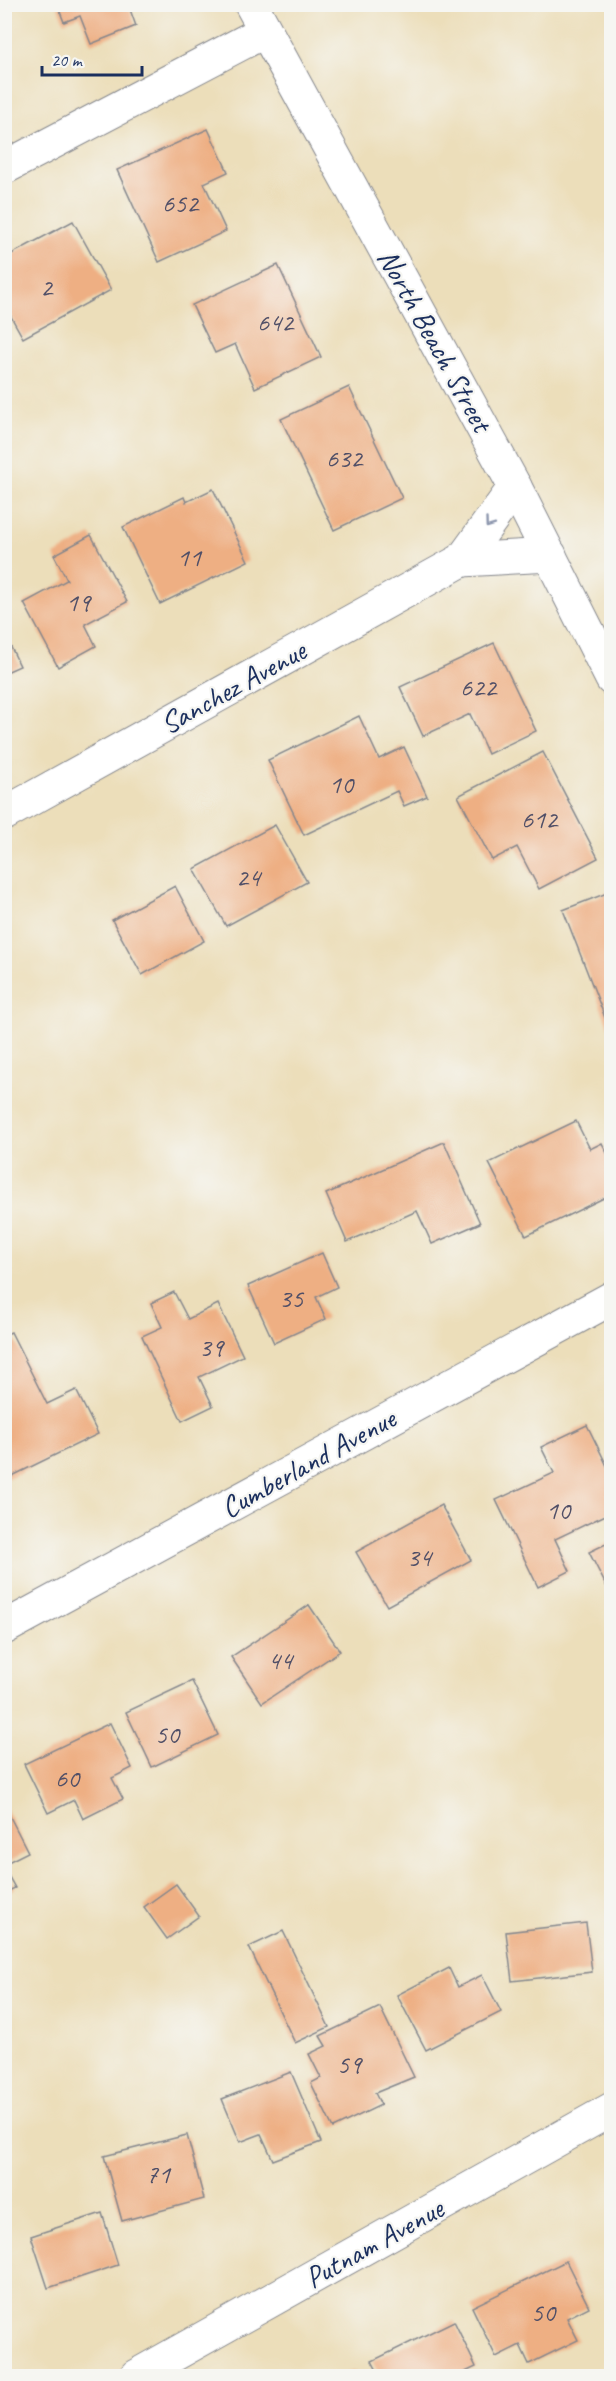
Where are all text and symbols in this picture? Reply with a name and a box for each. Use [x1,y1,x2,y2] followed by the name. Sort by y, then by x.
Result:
[42,39,142,77] scale bar
[51,49,84,71] text: 20 m
[162,186,200,220] house number: 652
[369,242,502,441] street label: North Beach Street
[40,270,54,304] house number: 2
[257,305,295,339] house number: 642
[326,441,364,475] house number: 632
[486,518,497,529] one-way arrow
[177,540,203,574] house number: 11
[66,585,92,619] house number: 19
[154,630,314,743] street label: Sanchez Avenue
[460,670,498,704] house number: 622
[329,767,355,801] house number: 10
[521,802,559,836] house number: 612
[236,860,263,894] house number: 24
[279,1281,305,1315] house number: 35
[199,1330,225,1364] house number: 39
[214,1398,404,1527] street label: Cumberland Avenue
[546,1493,572,1527] house number: 10
[407,1540,434,1574] house number: 34
[268,1643,295,1677] house number: 44
[155,1717,181,1751] house number: 50
[55,1761,81,1795] house number: 60
[337,2047,363,2081] house number: 59
[146,2157,172,2191] house number: 71
[298,2188,452,2297] street label: Putnam Avenue
[531,2295,557,2329] house number: 50

